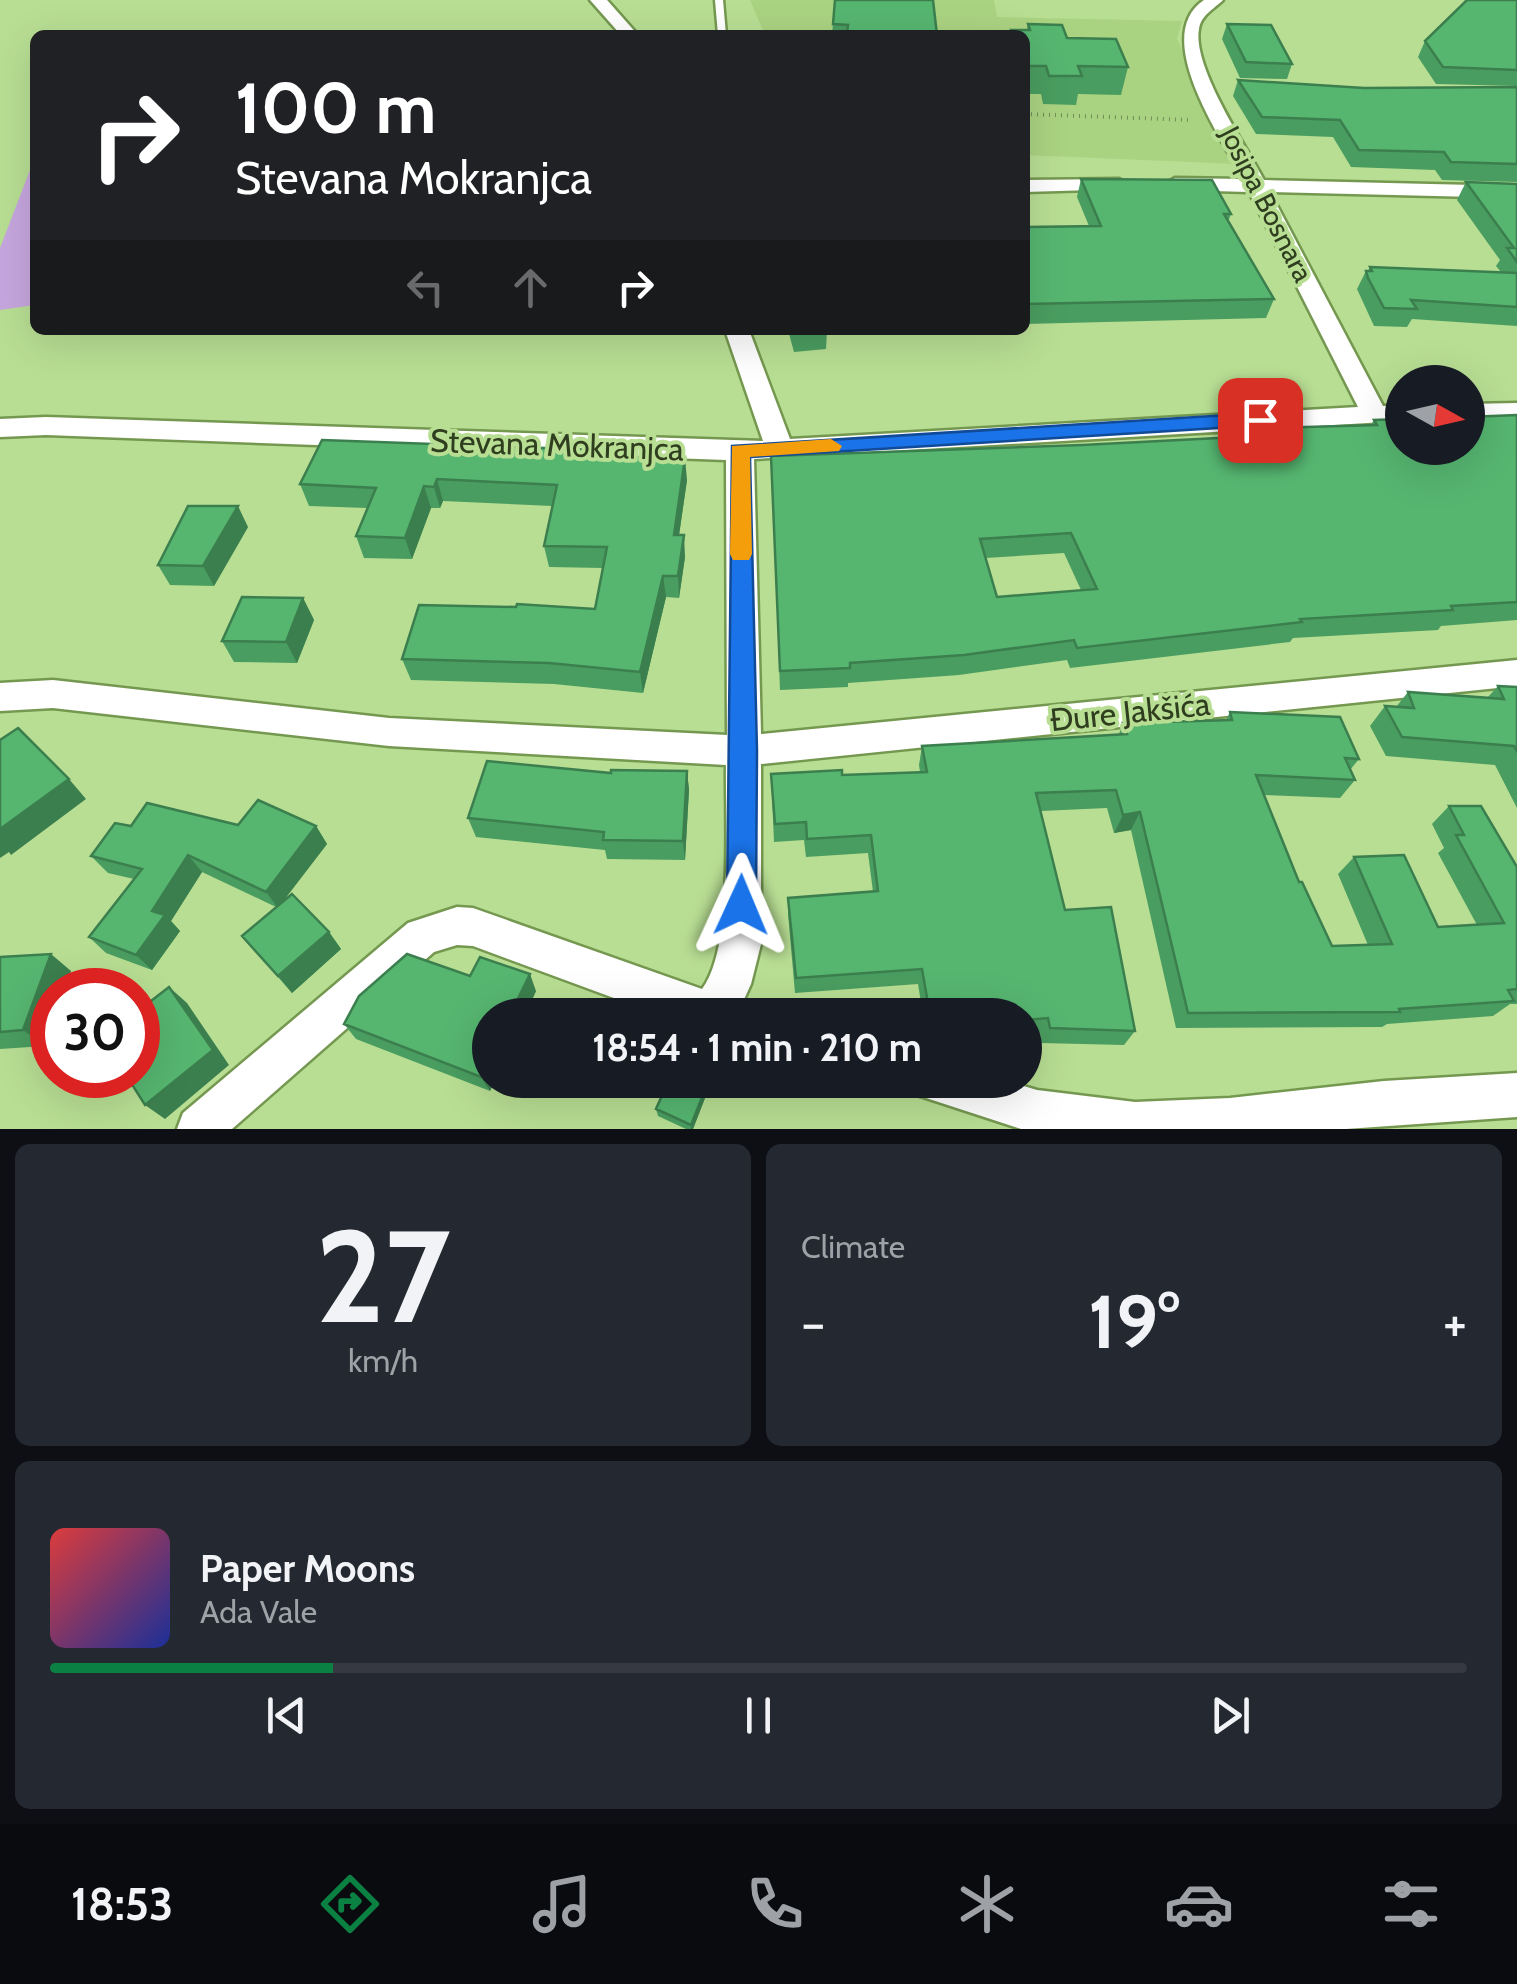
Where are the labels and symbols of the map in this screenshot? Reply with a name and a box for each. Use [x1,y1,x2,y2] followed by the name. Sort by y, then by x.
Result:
[1213,120,1321,288] street label: Josipa Bosnara
[1385,365,1485,465] north arrow
[1218,378,1303,463] pin
[430,421,685,468] street label: Stevana Mokranjca
[1048,684,1213,739] street label: Đure Jakšića
[689,853,793,957] position arrow
[30,968,160,1098] speed limit sign: 30

